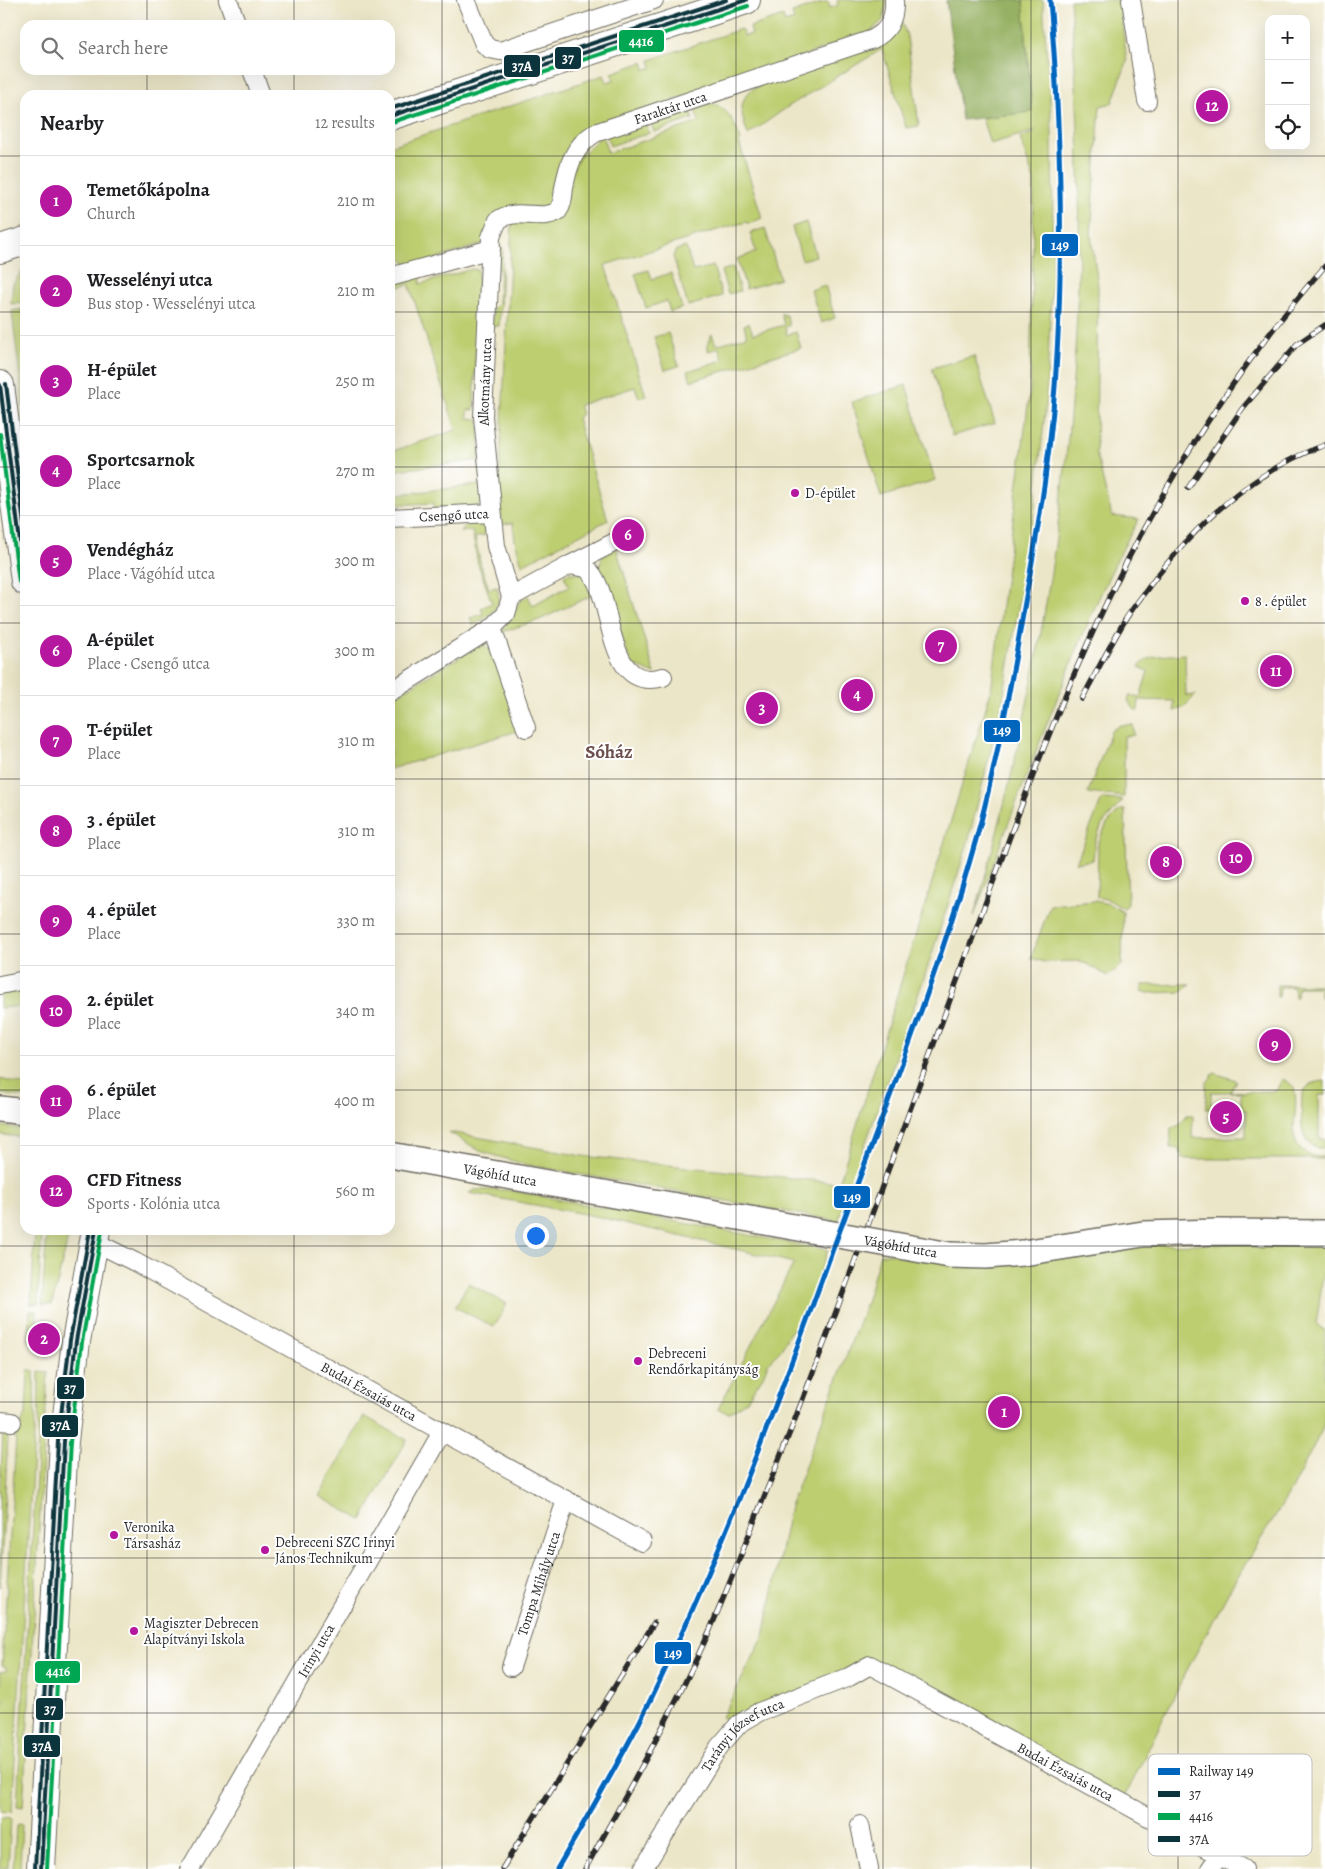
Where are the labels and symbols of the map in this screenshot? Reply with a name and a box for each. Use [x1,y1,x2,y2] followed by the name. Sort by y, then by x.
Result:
[618,29,665,53] line badge: 4416
[629,32,654,51] text: 4416
[554,46,582,70] line badge: 37
[562,49,574,68] text: 37
[503,54,541,78] line badge: 37A
[512,57,533,76] text: 37A
[632,87,710,129] street label: Faraktár utca
[1196,87,1228,125] pin: 12
[1041,233,1079,257] line badge: 149
[1051,236,1070,255] text: 149
[474,337,497,428] street label: Alkotmány utca
[805,484,856,503] place label: D-épület
[789,487,801,499] marker: D-épület
[419,504,490,527] street label: Csengő utca
[612,516,644,554] pin: 6
[1255,592,1307,611] place label: 8 . épület
[1239,595,1251,607] marker: 8 . épület
[925,627,957,665] pin: 7
[1260,652,1292,690] pin: 11
[841,676,873,714] pin: 4
[746,689,778,727] pin: 3
[983,719,1021,743] line badge: 149
[993,721,1012,740] text: 149
[585,739,633,765] district label: Sóház
[1220,839,1252,877] pin: 10
[1150,843,1182,881] pin: 8
[1259,1026,1291,1064] pin: 9
[1210,1098,1242,1136] pin: 5
[461,1159,539,1191] street label: Vágóhíd utca
[833,1185,871,1209] line badge: 149
[843,1188,862,1207] text: 149
[523,1223,549,1249] your location
[861,1231,939,1263] street label: Vágóhíd utca
[28,1320,60,1358] pin: 2
[648,1344,758,1379] place label: Debreceni Rendőrkapitányság
[632,1355,644,1367] marker: Debreceni Rendőrkapitányság
[317,1358,420,1426] street label: Budai Ézsaiás utca
[56,1376,85,1400] line badge: 37
[64,1379,76,1398] text: 37
[988,1393,1020,1431] pin: 1
[41,1414,79,1438] line badge: 37A
[50,1416,71,1435] text: 37A
[123,1518,181,1553] place label: Veronika Társasház
[513,1528,565,1638] street label: Tompa Mihály utca
[108,1529,120,1541] marker: Veronika Társasház
[275,1533,395,1568] place label: Debreceni SZC Irinyi János Technikum
[259,1544,271,1556] marker: Debreceni SZC Irinyi János Technikum
[143,1614,259,1649] place label: Magiszter Debrecen Alapítványi Iskola
[293,1620,340,1681] street label: Irinyi utca
[128,1625,140,1637] marker: Magiszter Debrecen Alapítványi Iskola
[654,1641,692,1665] line badge: 149
[664,1644,683,1663] text: 149
[34,1660,81,1684] line badge: 4416
[46,1662,71,1681] text: 4416
[697,1694,787,1775] street label: Tarányi József utca
[35,1697,64,1721] line badge: 37
[44,1700,56,1719] text: 37
[23,1734,61,1758] line badge: 37A
[32,1737,53,1756] text: 37A
[1014,1738,1117,1806] street label: Budai Ézsaiás utca
[1148,1754,1312,1856] legend
[1189,1762,1254,1781] text: Railway 149
[1189,1785,1201,1804] text: 37
[1189,1807,1213,1826] text: 4416
[1189,1830,1210,1849] text: 37A

